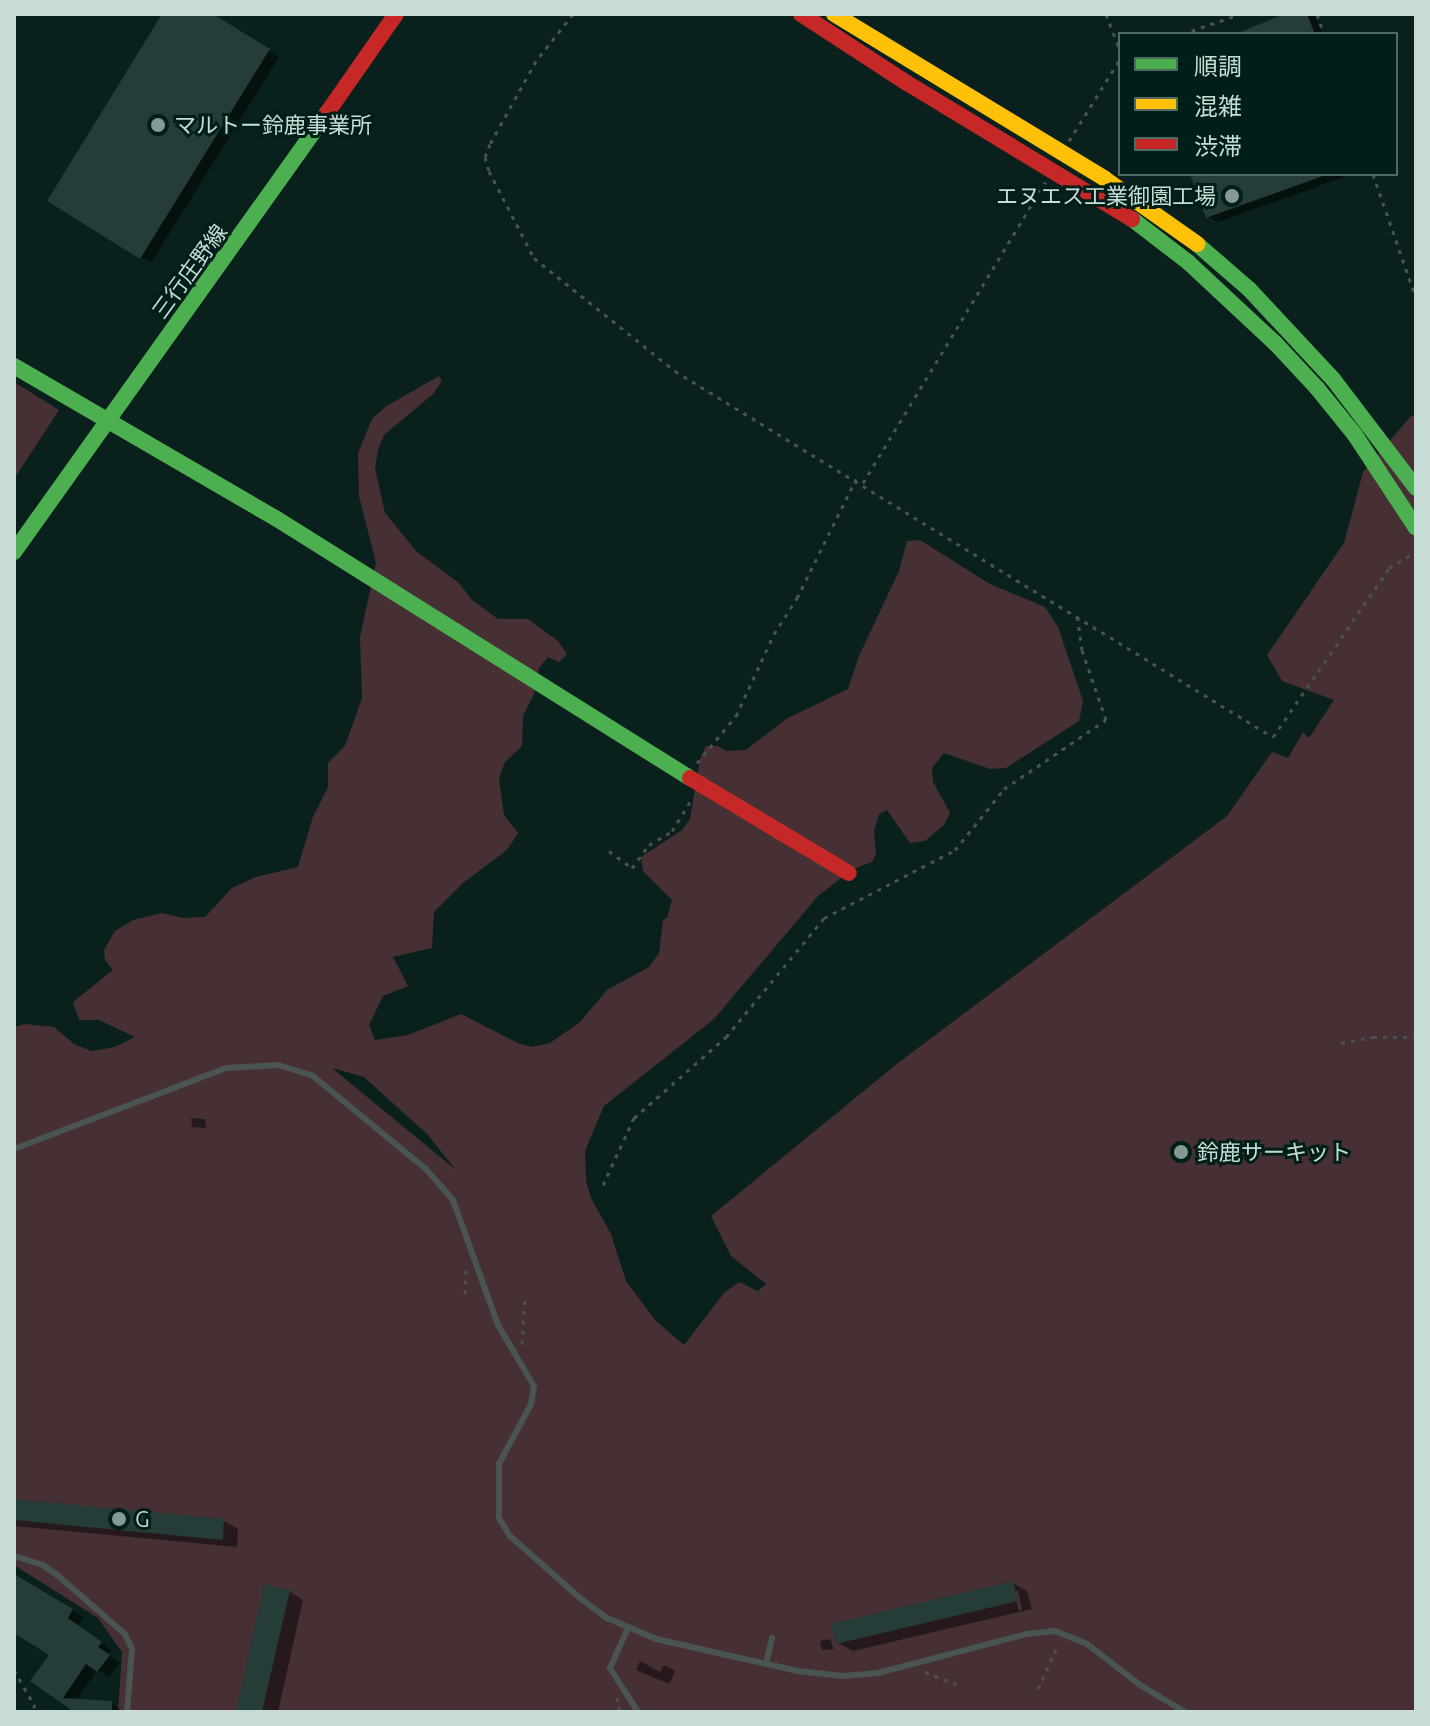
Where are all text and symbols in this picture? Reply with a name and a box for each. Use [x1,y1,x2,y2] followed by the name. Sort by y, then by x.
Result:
[1118,32,1398,176] legend
[1194,53,1242,80] text: 順調
[1194,93,1242,120] text: 混雑
[174,112,372,138] place label: マルトー鈴鹿事業所
[149,116,167,134] marker: マルトー鈴鹿事業所
[1194,133,1242,160] text: 渋滞
[996,183,1216,209] place label: エヌエス工業御園工場
[1223,187,1241,205] marker: エヌエス工業御園工場
[146,219,232,323] street label: 三行庄野線
[1197,1139,1351,1165] place label: 鈴鹿サーキット
[1172,1143,1190,1161] marker: 鈴鹿サーキット
[135,1506,150,1532] place label: G
[110,1510,128,1528] marker: G

